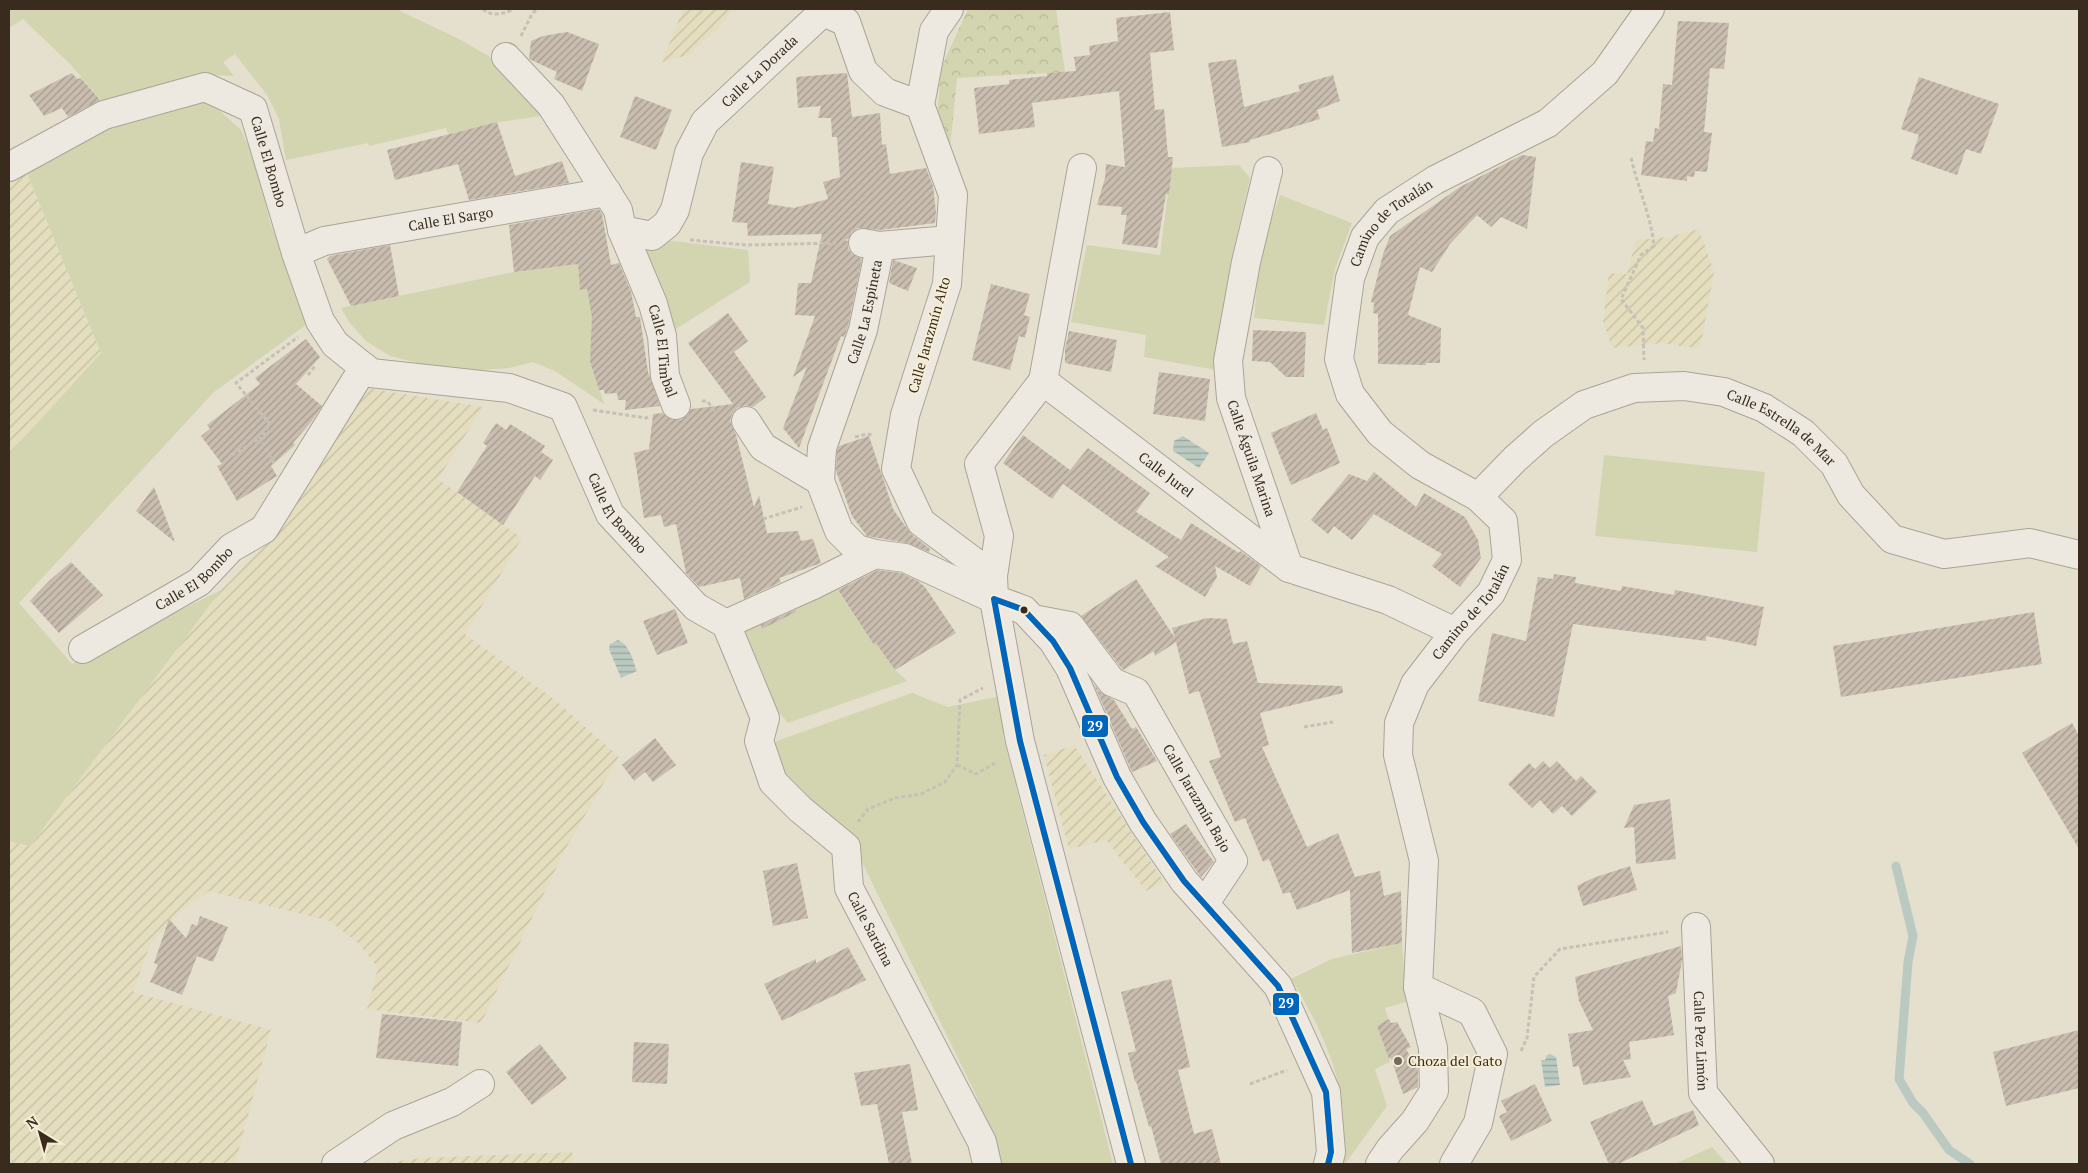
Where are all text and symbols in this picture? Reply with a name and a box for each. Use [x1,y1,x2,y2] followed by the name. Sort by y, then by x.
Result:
[717,30,802,111] street label: Calle La Dorada
[247,114,292,210] street label: Calle El Bombo
[1345,174,1436,269] street label: Camino de Totalán
[407,202,495,235] street label: Calle El Sargo
[842,258,886,367] street label: Calle La Espineta
[903,274,954,395] street label: Calle Jarazmín Alto
[645,302,682,400] street label: Calle El Timbal
[1724,384,1841,470] street label: Calle Estrella de Mar
[1223,397,1281,519] street label: Calle Águila Marina
[1135,447,1198,501] street label: Calle Jurel
[584,469,652,557] street label: Calle El Bombo
[151,542,237,614] street label: Calle El Bombo
[1427,560,1513,663] street label: Camino de Totalán
[1019,605,1029,615] unlabelled marker
[1081,714,1109,738] line badge: 29
[1087,716,1103,735] text: 29
[1159,740,1236,856] street label: Calle Jarazmín Bajo
[843,888,898,970] street label: Calle Sardina
[1690,990,1713,1092] street label: Calle Pez Limón
[1272,992,1300,1016] line badge: 29
[1278,993,1294,1012] text: 29
[1408,1051,1502,1070] place label: Choza del Gato
[1392,1055,1404,1067] marker: Choza del Gato
[15,1108,65,1158] north arrow
[22,1111,42,1133] text: N

